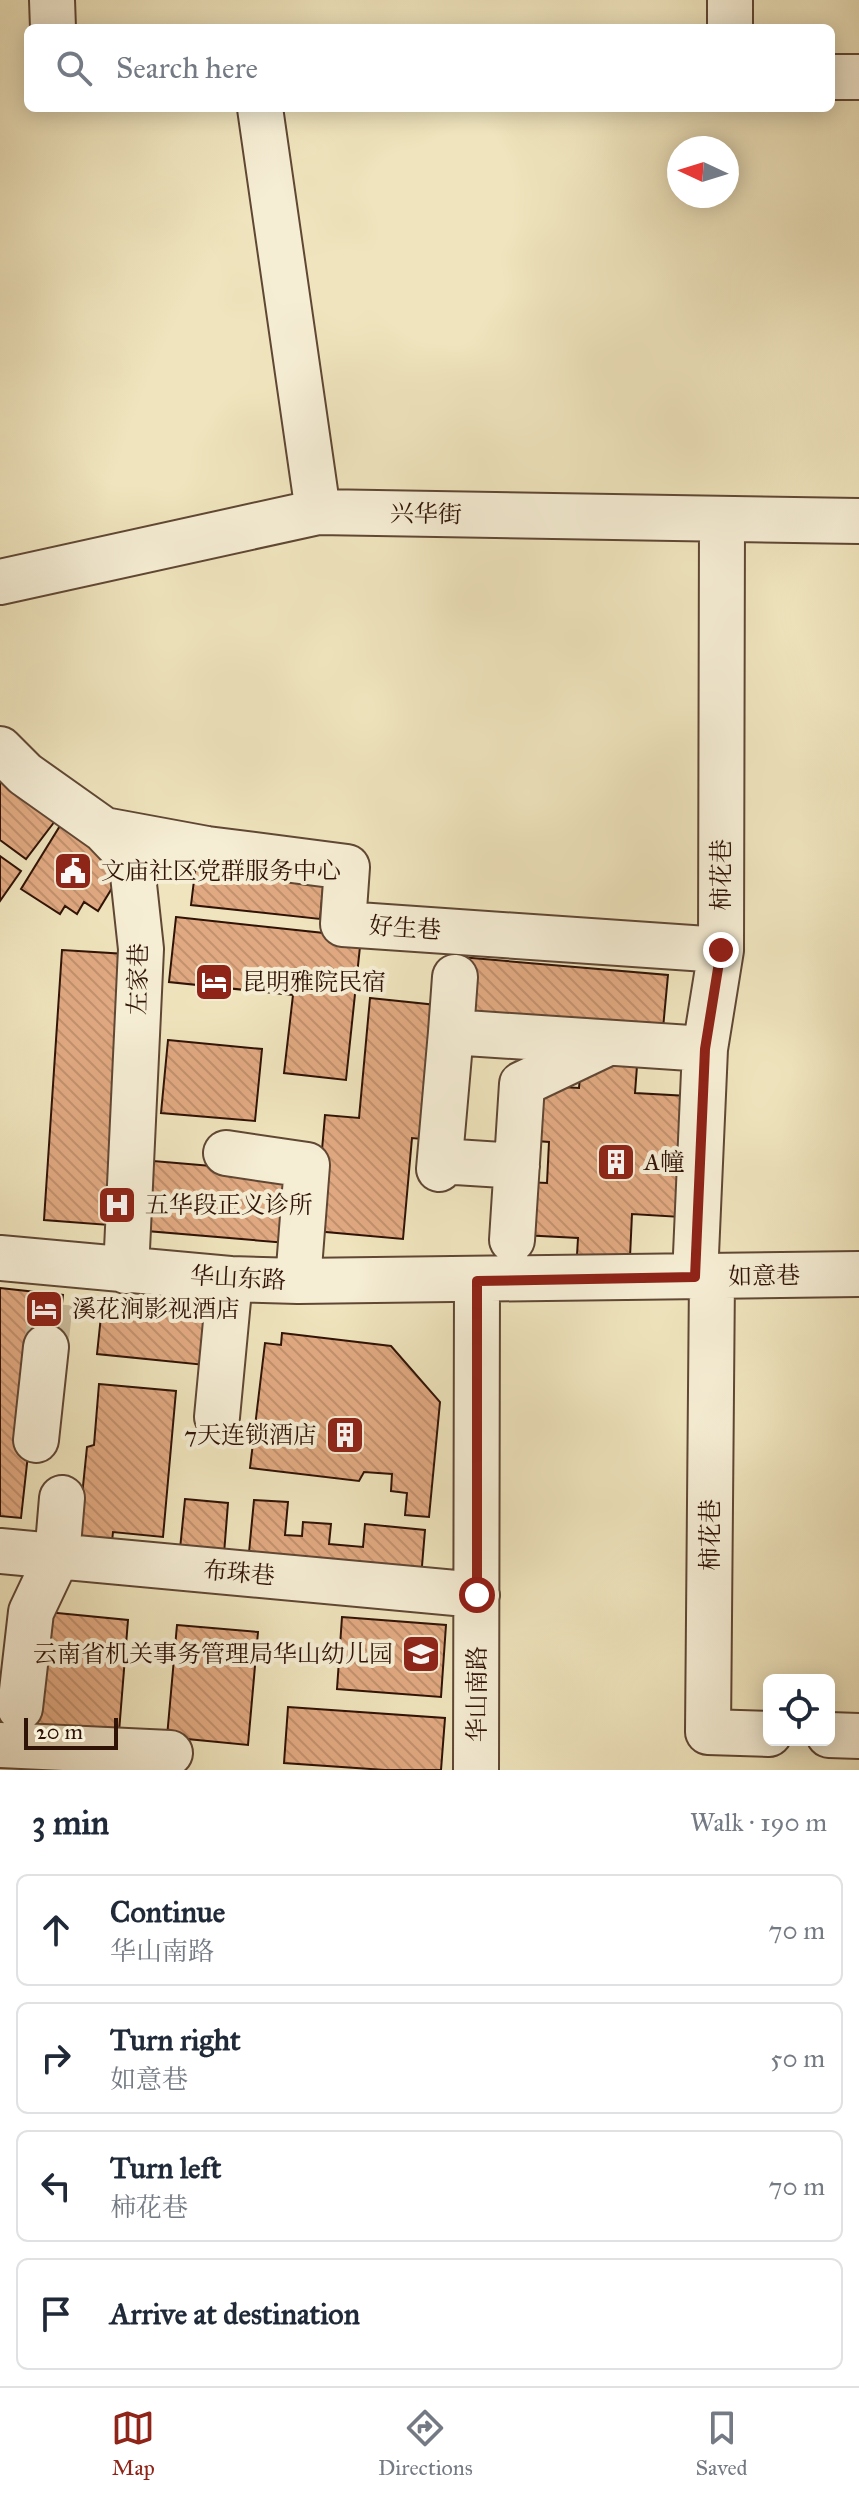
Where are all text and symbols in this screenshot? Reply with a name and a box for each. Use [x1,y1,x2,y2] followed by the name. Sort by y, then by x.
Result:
[24,24,835,112] search box
[52,46,96,90] icon: search
[116,50,258,86] text: Search here
[667,136,739,208] north arrow
[390,498,462,530] street label: 兴华街
[706,839,736,911] street label: 柿花巷
[52,850,94,892] public building icon: 文庙社区党群服务中心
[101,856,341,886] place label: 文庙社区党群服务中心
[368,911,442,945] street label: 好生巷
[703,932,739,968] route end
[122,943,154,1015] street label: 左家巷
[193,961,235,1003] hotel icon: 昆明雅院民宿
[242,967,386,997] place label: 昆明雅院民宿
[595,1141,637,1183] building icon: A幢
[643,1147,684,1177] place label: A幢
[96,1184,138,1226] hospital icon: 五华段正义诊所
[145,1190,313,1220] place label: 五华段正义诊所
[728,1260,800,1292] street label: 如意巷
[189,1261,287,1295] street label: 华山东路
[23,1288,65,1330] hotel icon: 溪花涧影视酒店
[72,1294,240,1324] place label: 溪花涧影视酒店
[324,1414,366,1456] building icon: 7天连锁酒店
[184,1420,317,1450] place label: 7天连锁酒店
[695,1499,725,1571] street label: 柿花巷
[202,1555,276,1591] street label: 布珠巷
[459,1577,495,1613] route start
[400,1633,442,1675] school or university icon: 云南省机关事务管理局华山幼儿园
[33,1639,393,1669] place label: 云南省机关事务管理局华山幼儿园
[462,1646,492,1742] street label: 华山南路
[763,1674,835,1746] map controls
[763,1674,835,1746] button: locate
[24,1714,118,1750] scale bar
[36,1718,83,1745] text: 20 m
[32,1802,109,1843] text: 3 min
[690,1806,827,1838] text: Walk · 190 m
[110,1894,225,1930] text: Continue
[34,1908,78,1952] icon: ahead
[769,1914,825,1946] text: 70 m
[110,1935,214,1967] text: 华山南路
[110,2022,241,2058] text: Turn right
[34,2036,78,2080] icon: right
[770,2042,825,2074] text: 50 m
[110,2063,188,2095] text: 如意巷
[110,2150,221,2186] text: Turn left
[34,2164,78,2208] icon: left
[769,2170,825,2202] text: 70 m
[110,2191,188,2223] text: 柿花巷
[34,2292,78,2336] icon: arrive
[110,2296,360,2332] text: Arrive at destination
[111,2406,155,2481] tab: Map
[378,2406,473,2481] tab: Directions
[695,2406,748,2481] tab: Saved

